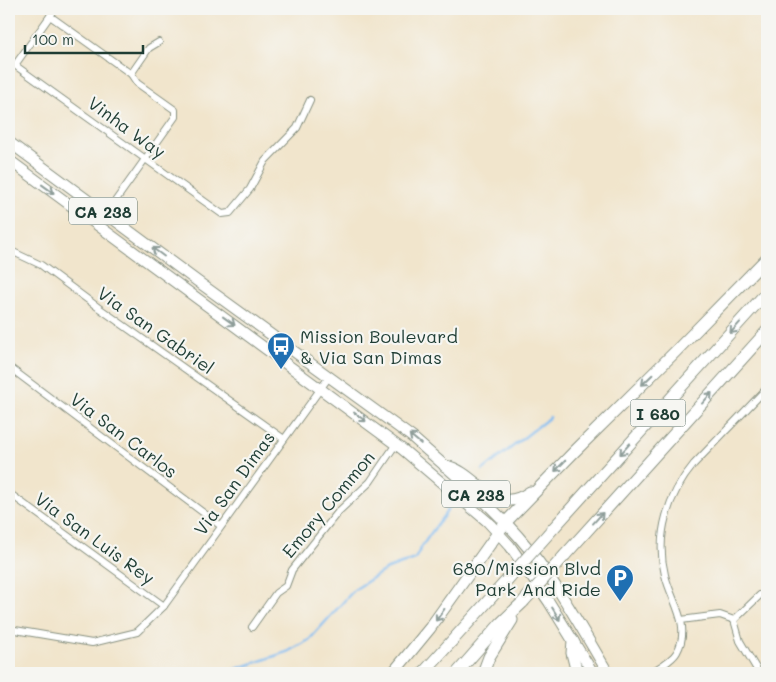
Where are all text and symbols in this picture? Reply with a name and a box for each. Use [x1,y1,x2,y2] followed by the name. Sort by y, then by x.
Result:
[25,22,142,54] scale bar
[32,29,74,49] text: 100 m
[83,91,171,163] street label: Vinha Way
[41,183,54,194] one-way arrow
[69,198,137,225] road number: CA 238
[152,247,165,258] one-way arrow
[93,281,219,379] street label: Via San Gabriel
[222,316,236,326] one-way arrow
[729,322,740,335] one-way arrow
[300,324,458,369] place label: Mission Boulevard & Via San Dimas
[266,331,296,370] bus stop icon: Mission Boulevard & Via San Dimas
[641,374,654,386] one-way arrow
[66,387,182,483] street label: Via San Carlos
[701,391,713,404] one-way arrow
[630,399,686,426] road number: I 680
[353,412,367,422] one-way arrow
[188,426,280,540] street label: Via San Dimas
[408,433,421,445] one-way arrow
[620,442,631,455] one-way arrow
[276,446,380,562] street label: Emory Common
[554,460,566,473] one-way arrow
[442,480,510,508] road number: CA 238
[30,486,160,590] street label: Via San Luis Rey
[592,512,604,525] one-way arrow
[453,556,601,601] place label: 680/Mission Blvd Park And Ride
[605,563,635,602] parking icon: 680/Mission Blvd Park And Ride
[552,607,562,621] one-way arrow
[434,608,445,621] one-way arrow

